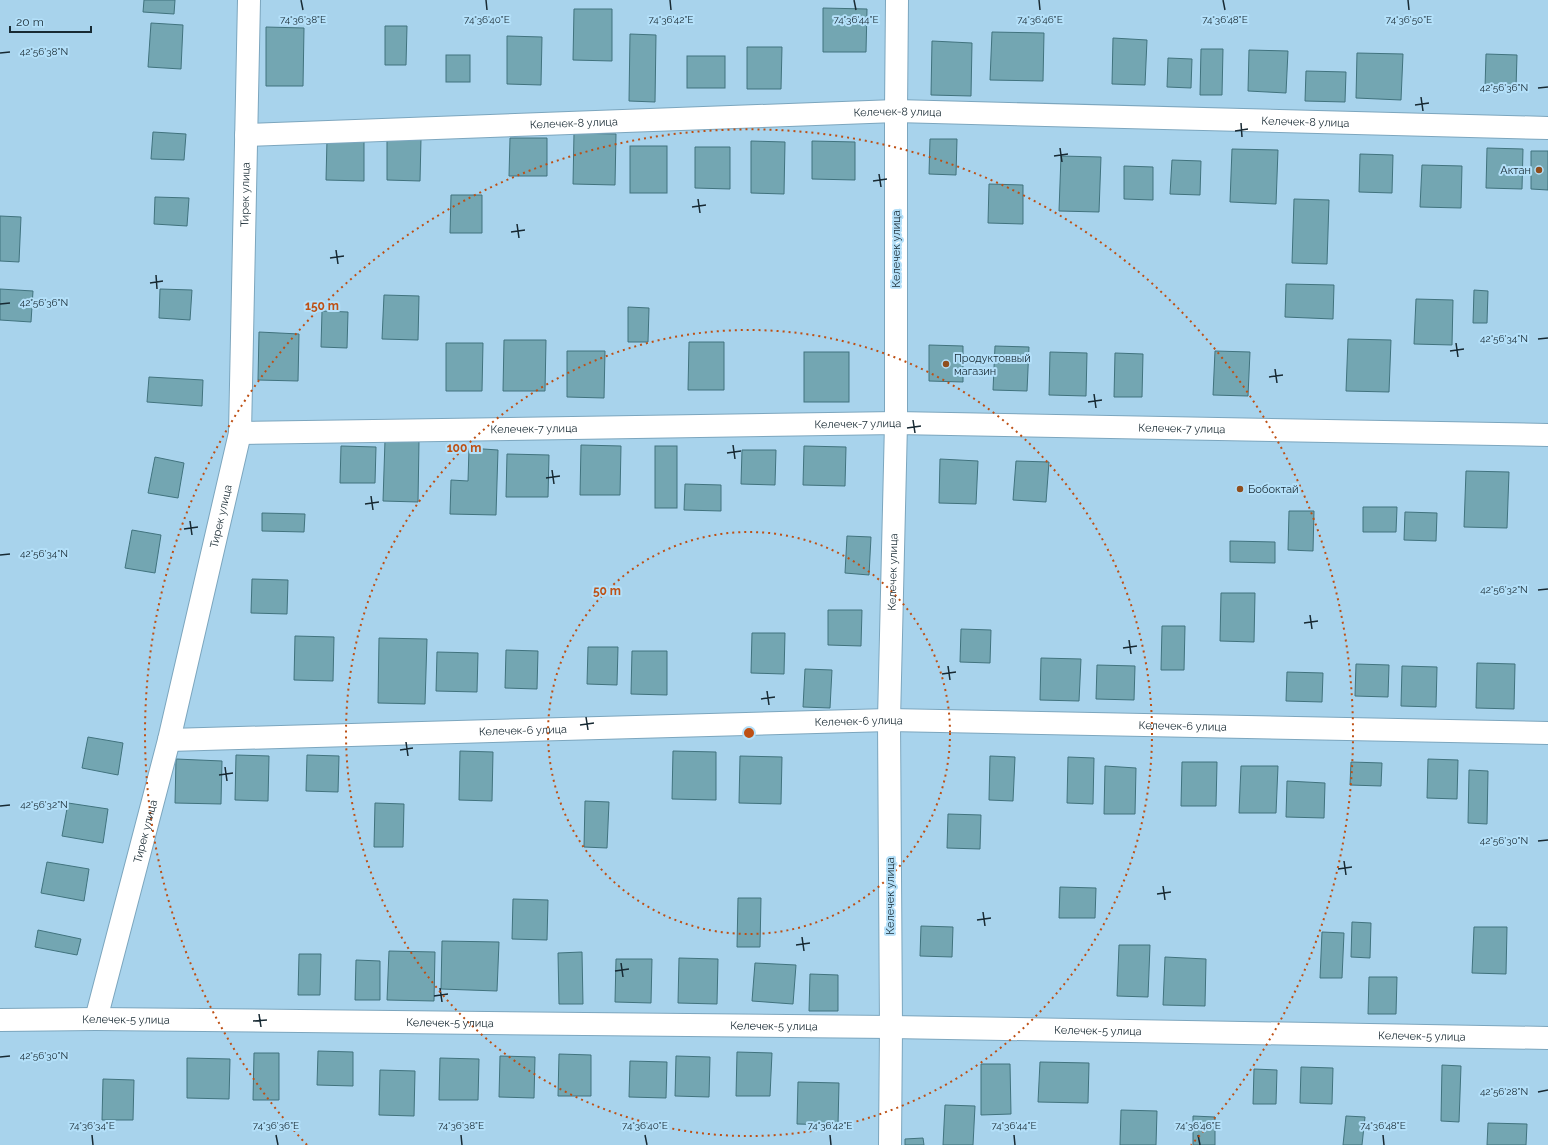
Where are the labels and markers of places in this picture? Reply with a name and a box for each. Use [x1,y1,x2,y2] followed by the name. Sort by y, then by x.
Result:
[1500,164,1531,177] place label: Актан
[1534,165,1544,175] marker: Актан
[954,352,1031,378] place label: Продуктоввый магазин
[941,359,951,369] marker: Продуктоввый магазин
[1248,483,1298,496] place label: Бобоктай
[1235,484,1245,494] marker: Бобоктай
[742,726,756,740] centre of rings

